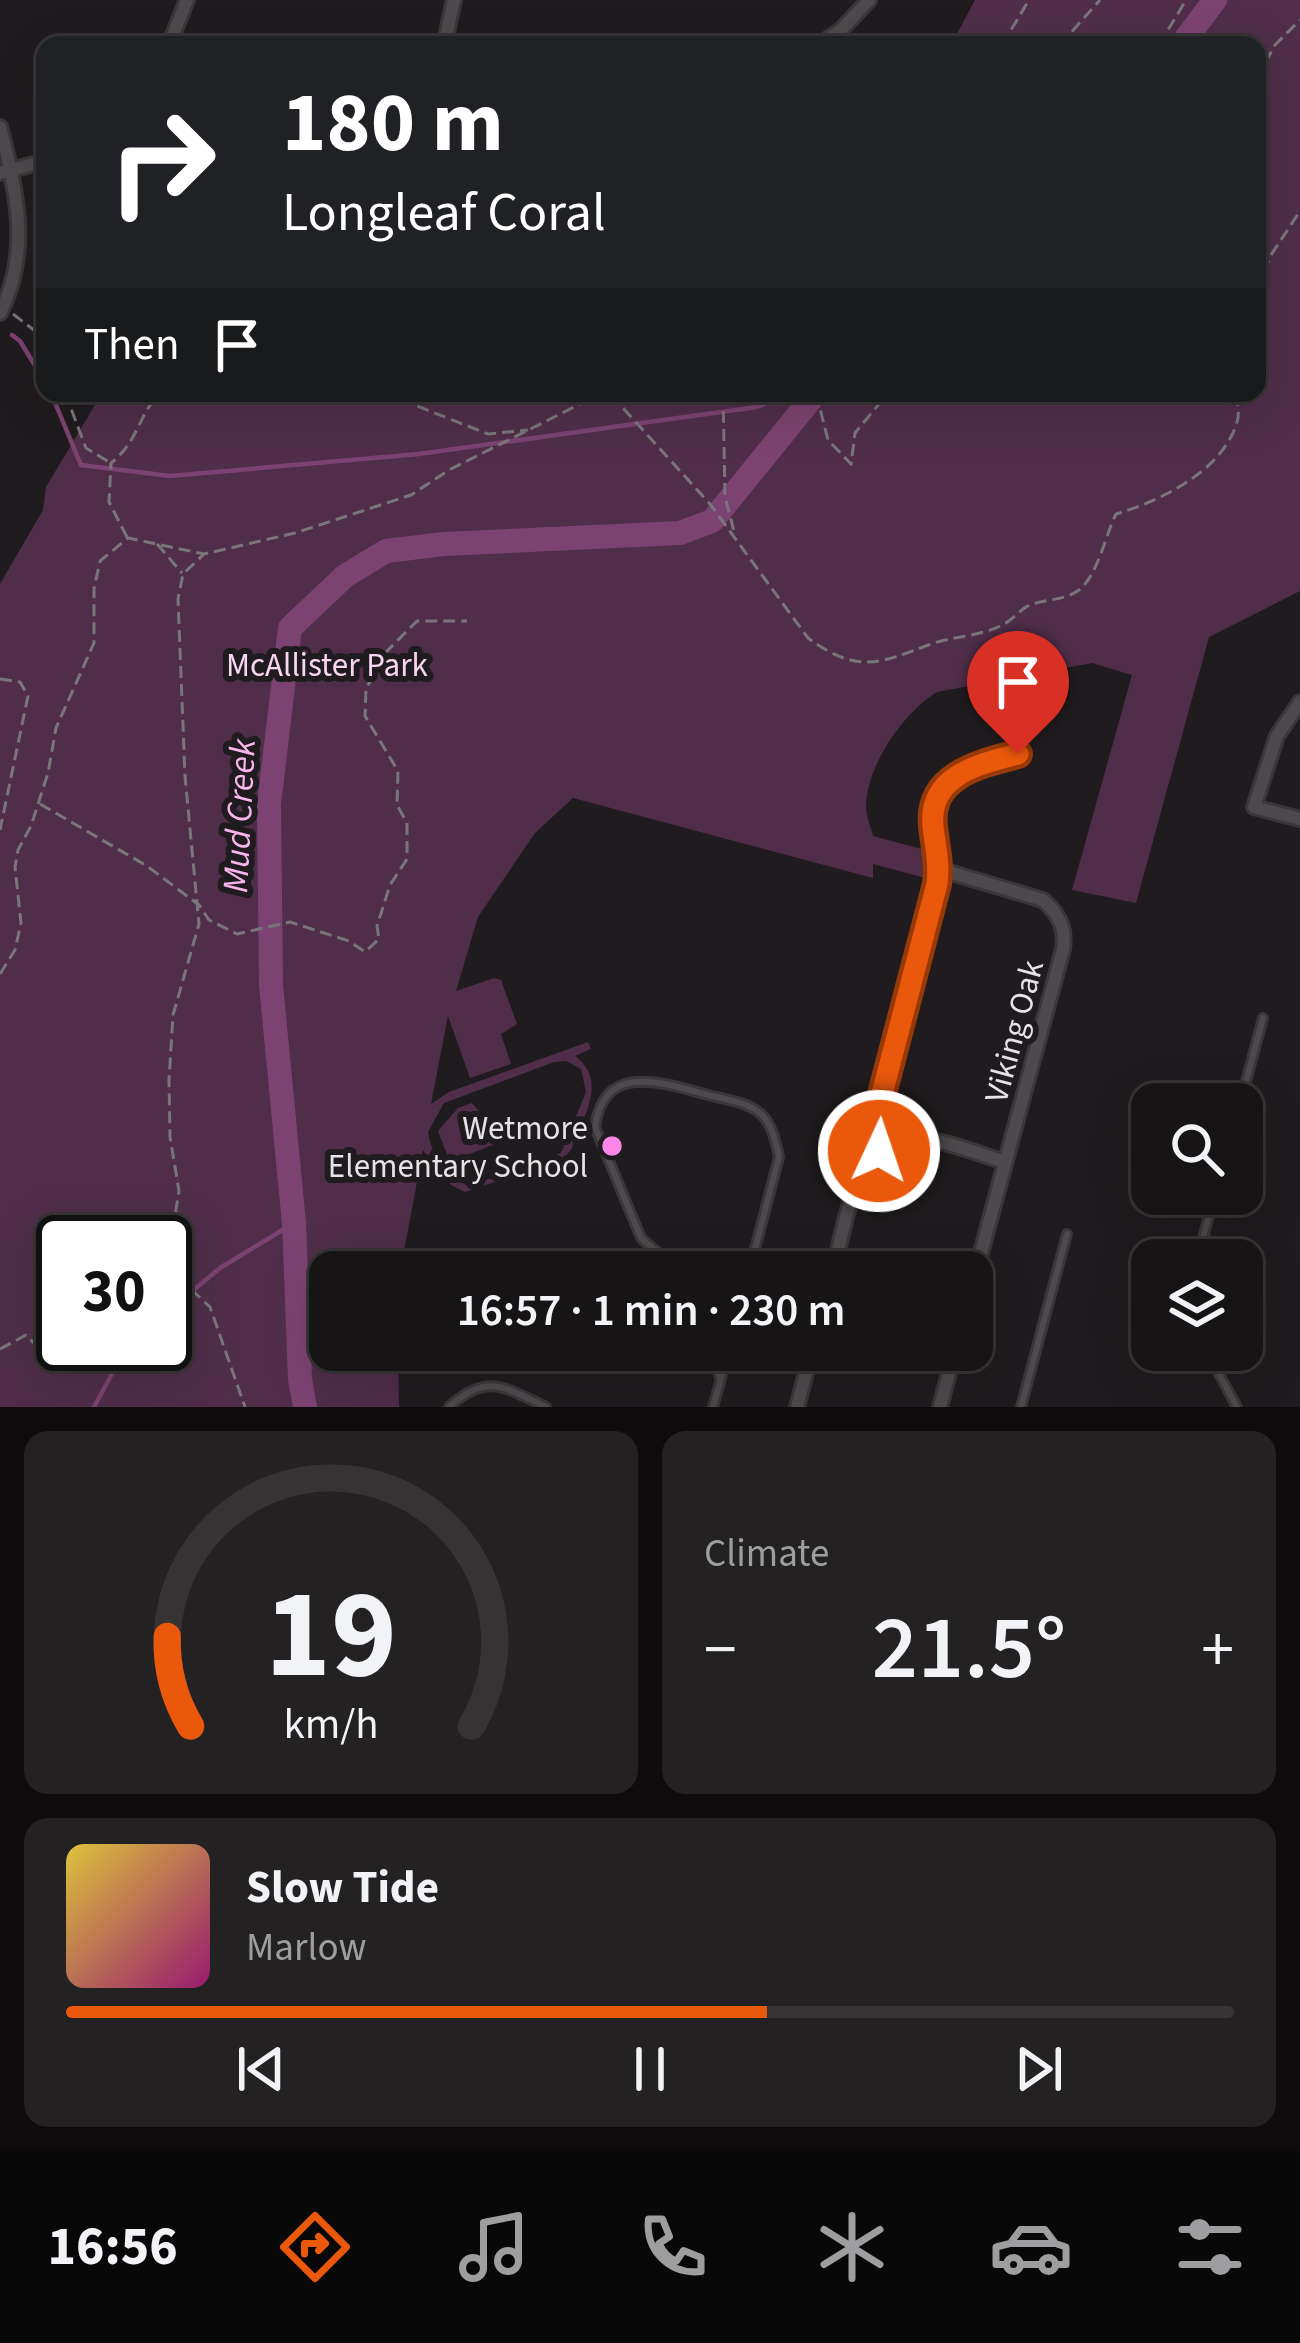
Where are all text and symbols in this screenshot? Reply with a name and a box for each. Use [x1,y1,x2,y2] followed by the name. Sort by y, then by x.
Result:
[282,64,504,184] text: 180 m
[84,84,240,240] icon: right
[282,175,606,252] text: Longleaf Coral
[204,312,270,378] icon: arrive
[84,313,180,377] text: Then
[967,631,1069,754] pin
[226,642,429,689] park label: McAllister Park
[985,649,1051,715] icon: arrive
[210,737,269,894] water label: Mud Creek
[973,954,1056,1108] street label: Viking Oak
[1131,1083,1263,1371] map controls
[1131,1083,1263,1215] button: search
[816,1088,942,1214] position arrow
[328,1105,588,1190] place label: Wetmore Elementary School
[599,1133,625,1159] marker: Wetmore Elementary School
[36,1215,192,1371] speed limit sign: 30
[1131,1239,1263,1371] button: layers
[457,1279,845,1343] text: 16:57 · 1 min · 230 m
[704,1526,829,1582] text: Climate
[265,1547,397,1725] text: 19
[872,1585,1066,1713] text: 21.5°
[704,1603,737,1697] text: −
[1201,1603,1234,1697] text: +
[283,1693,379,1754] text: km/h
[246,1856,439,1920] text: Slow Tide
[246,1920,367,1976] text: Marlow
[228,2036,294,2102] icon: previous
[617,2036,683,2102] icon: pause
[1006,2036,1072,2102] icon: next
[273,2205,357,2289] icon: directions
[452,2205,536,2289] icon: music
[631,2205,715,2289] icon: phone
[810,2205,894,2289] icon: climate
[989,2205,1073,2289] icon: car
[1168,2205,1252,2289] icon: filters
[48,2209,178,2286] text: 16:56

